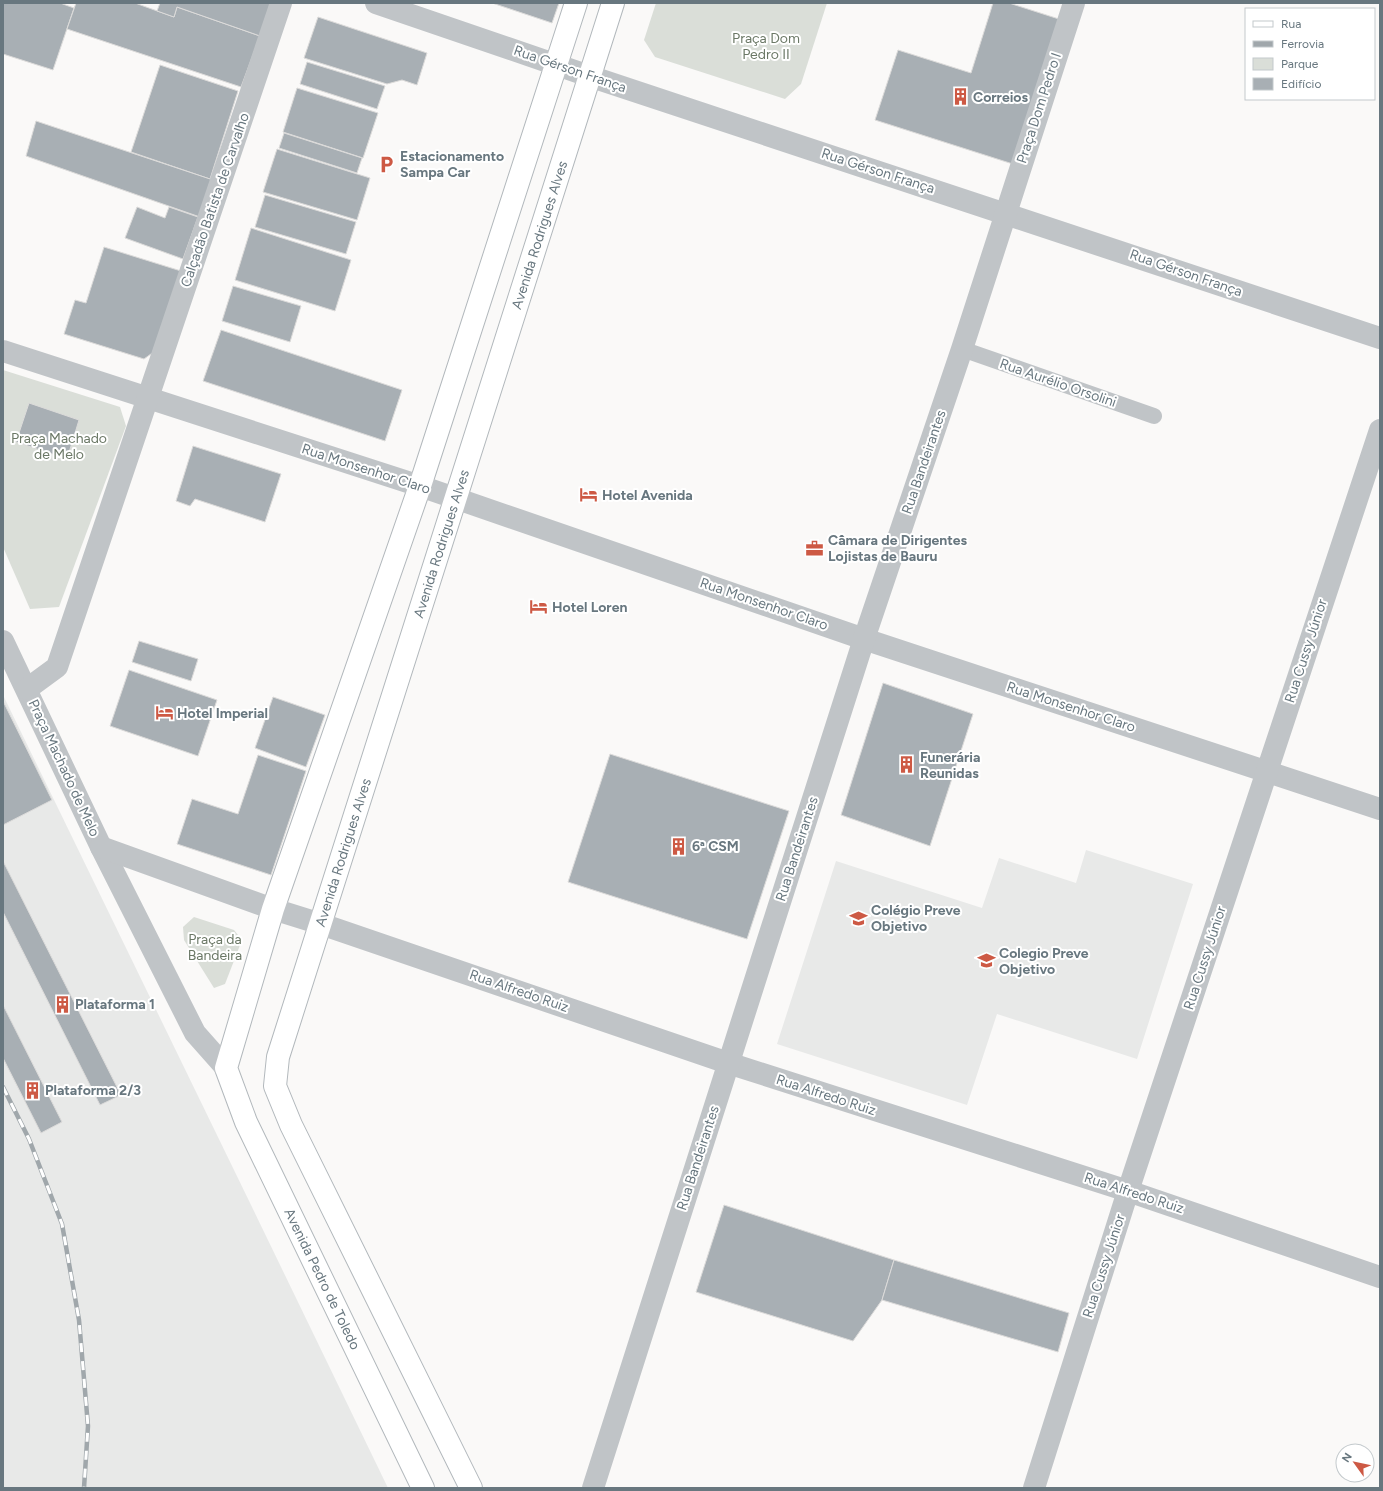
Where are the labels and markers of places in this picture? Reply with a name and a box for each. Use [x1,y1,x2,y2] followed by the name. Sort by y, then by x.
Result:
[950,87,970,107] building icon: Correios
[973,89,1028,106] place label: Correios
[400,148,504,181] place label: Estacionamento Sampa Car
[377,154,397,174] parking icon: Estacionamento Sampa Car
[579,485,599,505] hotel icon: Hotel Avenida
[602,487,693,504] place label: Hotel Avenida
[828,532,968,565] place label: Câmara de Dirigentes Lojistas de Bauru
[805,538,825,558] office icon: Câmara de Dirigentes Lojistas de Bauru
[529,597,549,617] hotel icon: Hotel Loren
[552,599,627,616] place label: Hotel Loren
[154,703,174,723] hotel icon: Hotel Imperial
[177,705,268,722] place label: Hotel Imperial
[920,749,980,782] place label: Funerária Reunidas
[897,755,917,775] building icon: Funerária Reunidas
[669,836,689,856] building icon: 6ª CSM
[692,838,739,855] place label: 6ª CSM
[871,902,961,935] place label: Colégio Preve Objetivo
[848,908,868,928] school or university icon: Colégio Preve Objetivo
[999,945,1089,978] place label: Colegio Preve Objetivo
[976,951,996,971] school or university icon: Colegio Preve Objetivo
[52,994,72,1014] building icon: Plataforma 1
[75,996,155,1013] place label: Plataforma 1
[22,1080,42,1100] building icon: Plataforma 2/3
[45,1082,141,1099] place label: Plataforma 2/3

